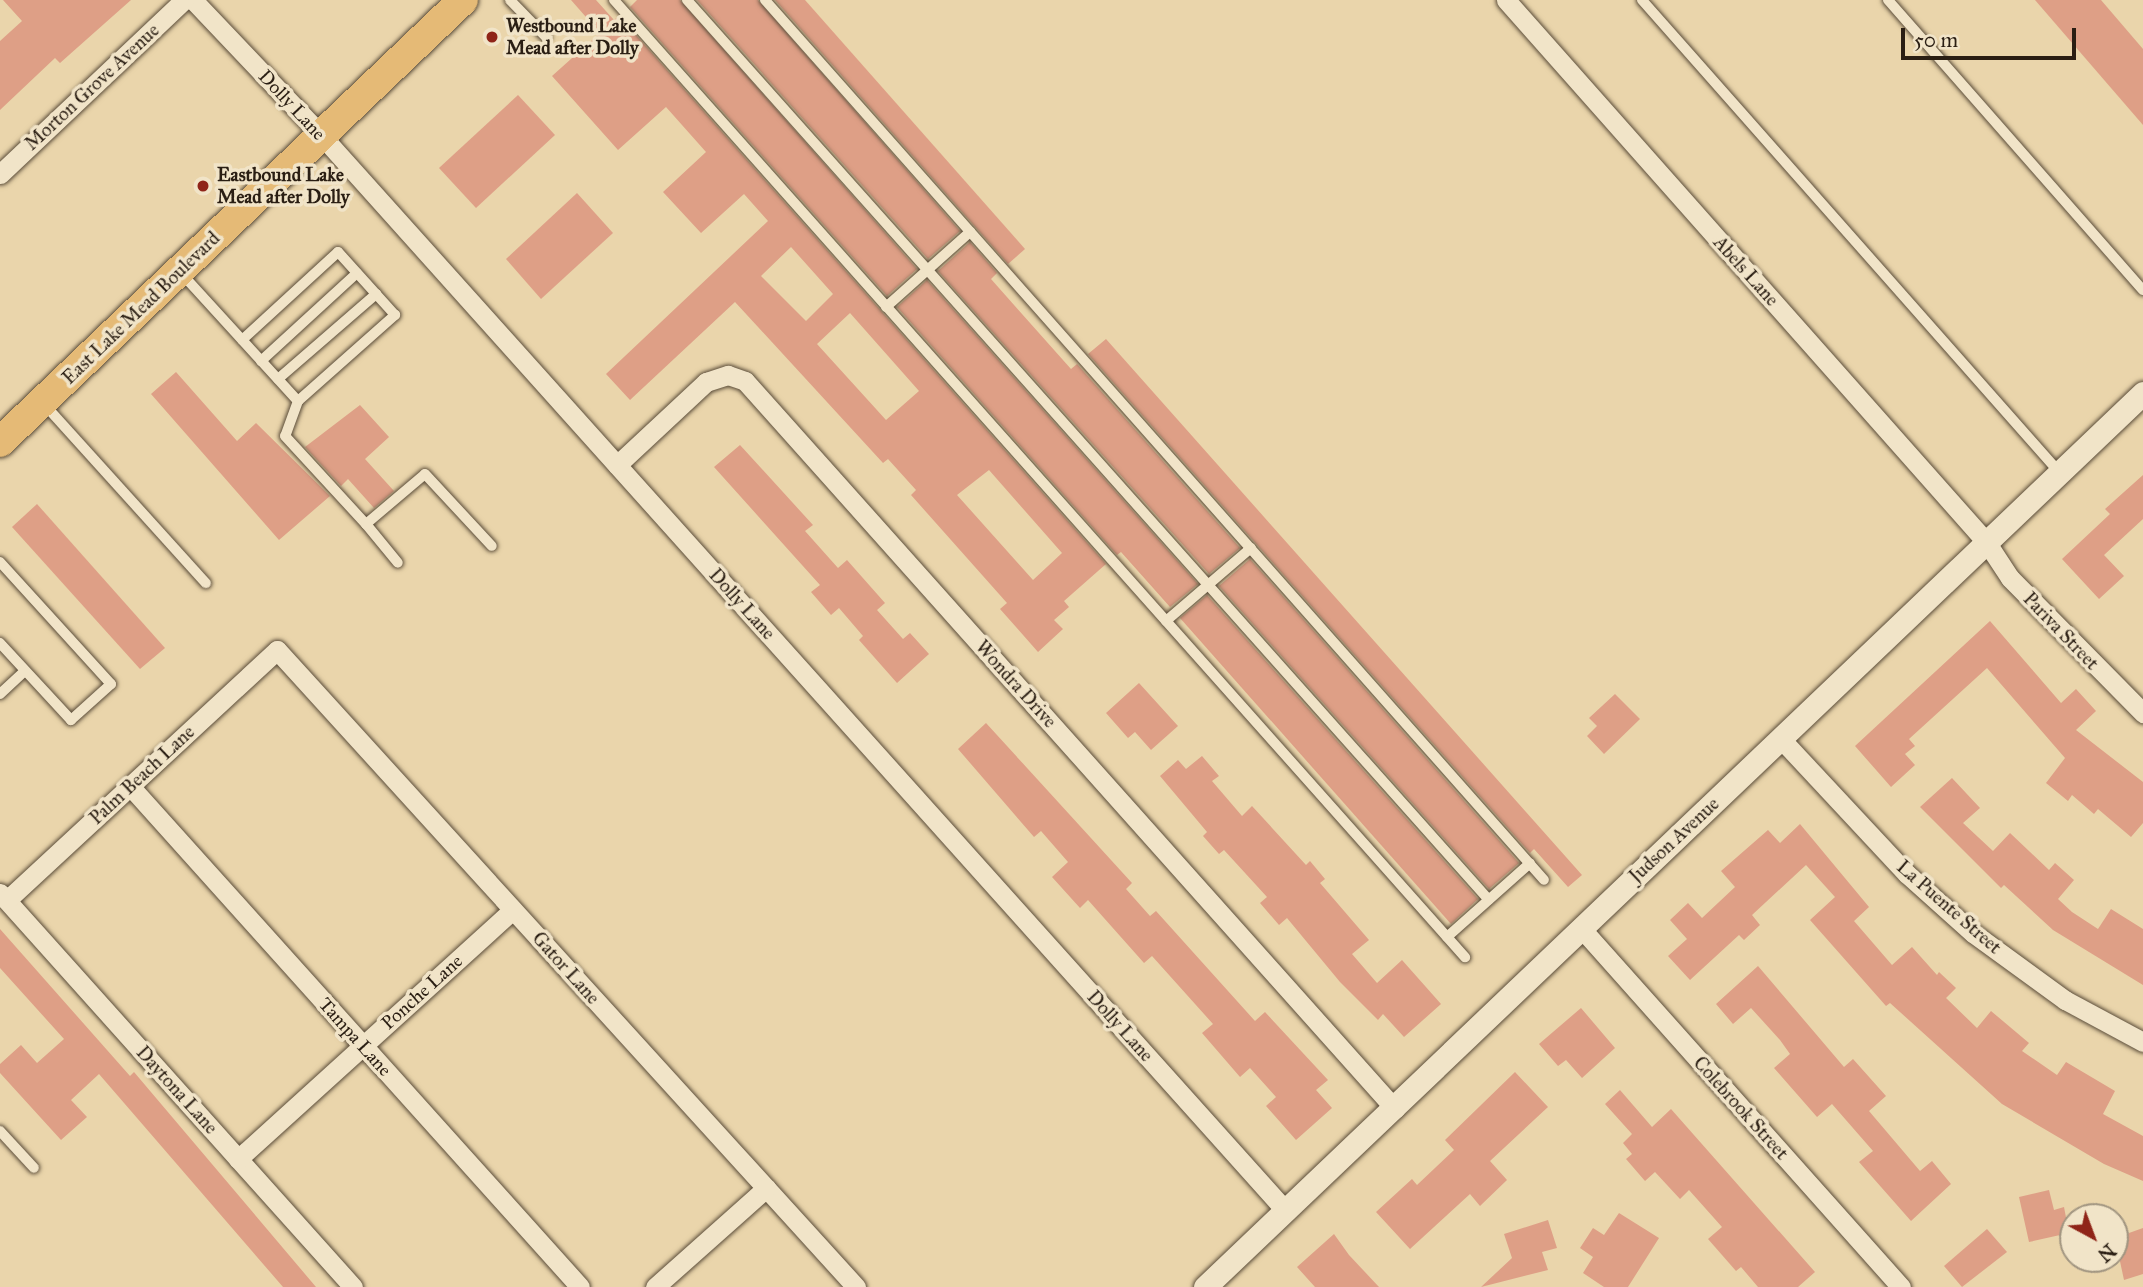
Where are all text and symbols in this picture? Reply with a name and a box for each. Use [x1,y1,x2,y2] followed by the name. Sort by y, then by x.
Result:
[1905,14,2080,58] scale bar
[506,15,639,59] place label: Westbound Lake Mead after Dolly
[20,19,164,155] street label: Morton Grove Avenue
[1914,27,1958,53] text: 50 m
[484,29,500,45] marker: Westbound Lake Mead after Dolly
[254,65,330,145] street label: Dolly Lane
[217,164,350,208] place label: Eastbound Lake Mead after Dolly
[195,178,211,194] marker: Eastbound Lake Mead after Dolly
[58,227,224,389] street label: East Lake Mead Boulevard
[1709,231,1783,311] street label: Abels Lane
[704,564,780,644] street label: Dolly Lane
[2018,587,2104,675] street label: Pariva Street
[971,636,1061,732] street label: Wondra Drive
[85,721,199,829] street label: Palm Beach Lane
[1624,792,1724,888] street label: Judson Avenue
[1892,855,2006,959] street label: La Puente Street
[527,927,605,1009] street label: Gator Lane
[377,950,467,1034] street label: Ponche Lane
[1082,986,1158,1066] street label: Dolly Lane
[314,993,396,1081] street label: Tampa Lane
[131,1041,223,1139] street label: Daytona Lane
[1689,1052,1793,1164] street label: Colebrook Street
[2059,1203,2129,1273] north arrow
[2093,1239,2120,1267] text: N

